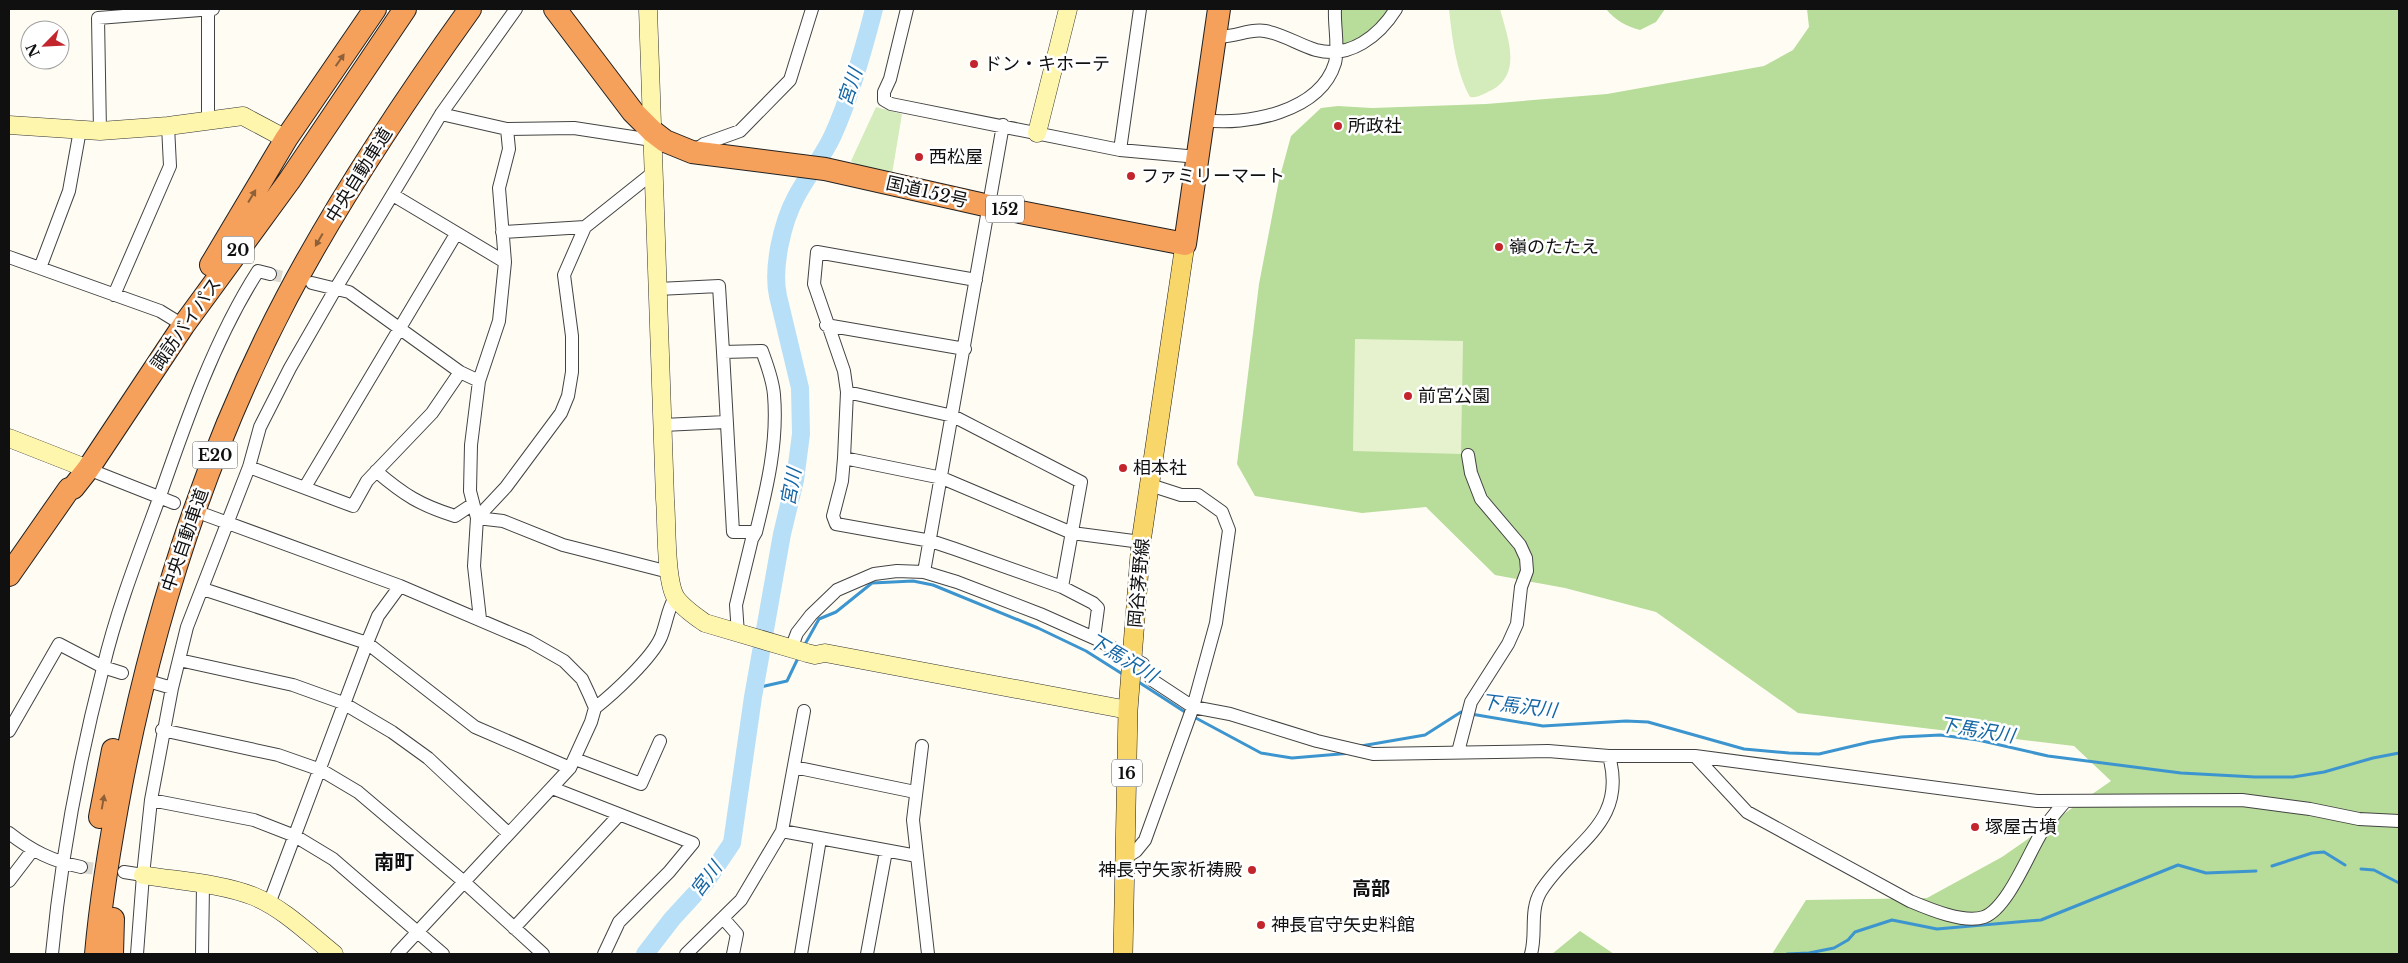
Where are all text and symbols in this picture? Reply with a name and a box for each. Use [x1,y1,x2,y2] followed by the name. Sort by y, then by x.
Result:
[20,20,70,70] north arrow
[22,41,44,60] text: N
[335,53,345,67] one-way arrow
[984,53,1110,75] place label: ドン・キホーテ
[968,58,980,70] marker: ドン・キホーテ
[833,63,867,109] water label: 宮川
[1348,115,1402,137] place label: 所政社
[1332,120,1344,132] marker: 所政社
[321,123,397,227] street label: 中央自動車道
[929,146,983,168] place label: 西松屋
[913,151,925,163] marker: 西松屋
[1141,165,1285,187] place label: ファミリーマート
[1125,170,1137,182] marker: ファミリーマート
[884,172,970,212] street label: 国道152号
[247,189,256,202] one-way arrow
[986,195,1024,222] road number: 152
[315,234,324,247] one-way arrow
[222,236,254,264] road number: 20
[1509,236,1599,258] place label: 嶺のたたえ
[1493,241,1505,253] marker: 嶺のたたえ
[146,274,226,374] street label: 諏訪バイパス
[1418,385,1490,407] place label: 前宮公園
[1402,390,1414,402] marker: 前宮公園
[192,442,238,468] road number: E20
[1133,457,1187,479] place label: 相本社
[1117,462,1129,474] marker: 相本社
[776,464,806,508] water label: 宮川
[157,485,213,595] street label: 中央自動車道
[1124,537,1154,629] street label: 岡谷茅野線
[1084,629,1163,688] water label: 下馬沢川
[1480,690,1560,722] water label: 下馬沢川
[1938,713,2018,748] water label: 下馬沢川
[1112,760,1142,786] road number: 16
[99,794,107,810] one-way arrow
[1985,816,2057,838] place label: 塚屋古墳
[1969,821,1981,833] marker: 塚屋古墳
[374,850,414,874] district label: 南町
[685,855,728,901] water label: 宮川
[1098,859,1242,881] place label: 神長守矢家祈祷殿
[1246,864,1258,876] marker: 神長守矢家祈祷殿
[1352,877,1390,900] district label: 高部
[1271,914,1415,936] place label: 神長官守矢史料館
[1255,919,1267,931] marker: 神長官守矢史料館

